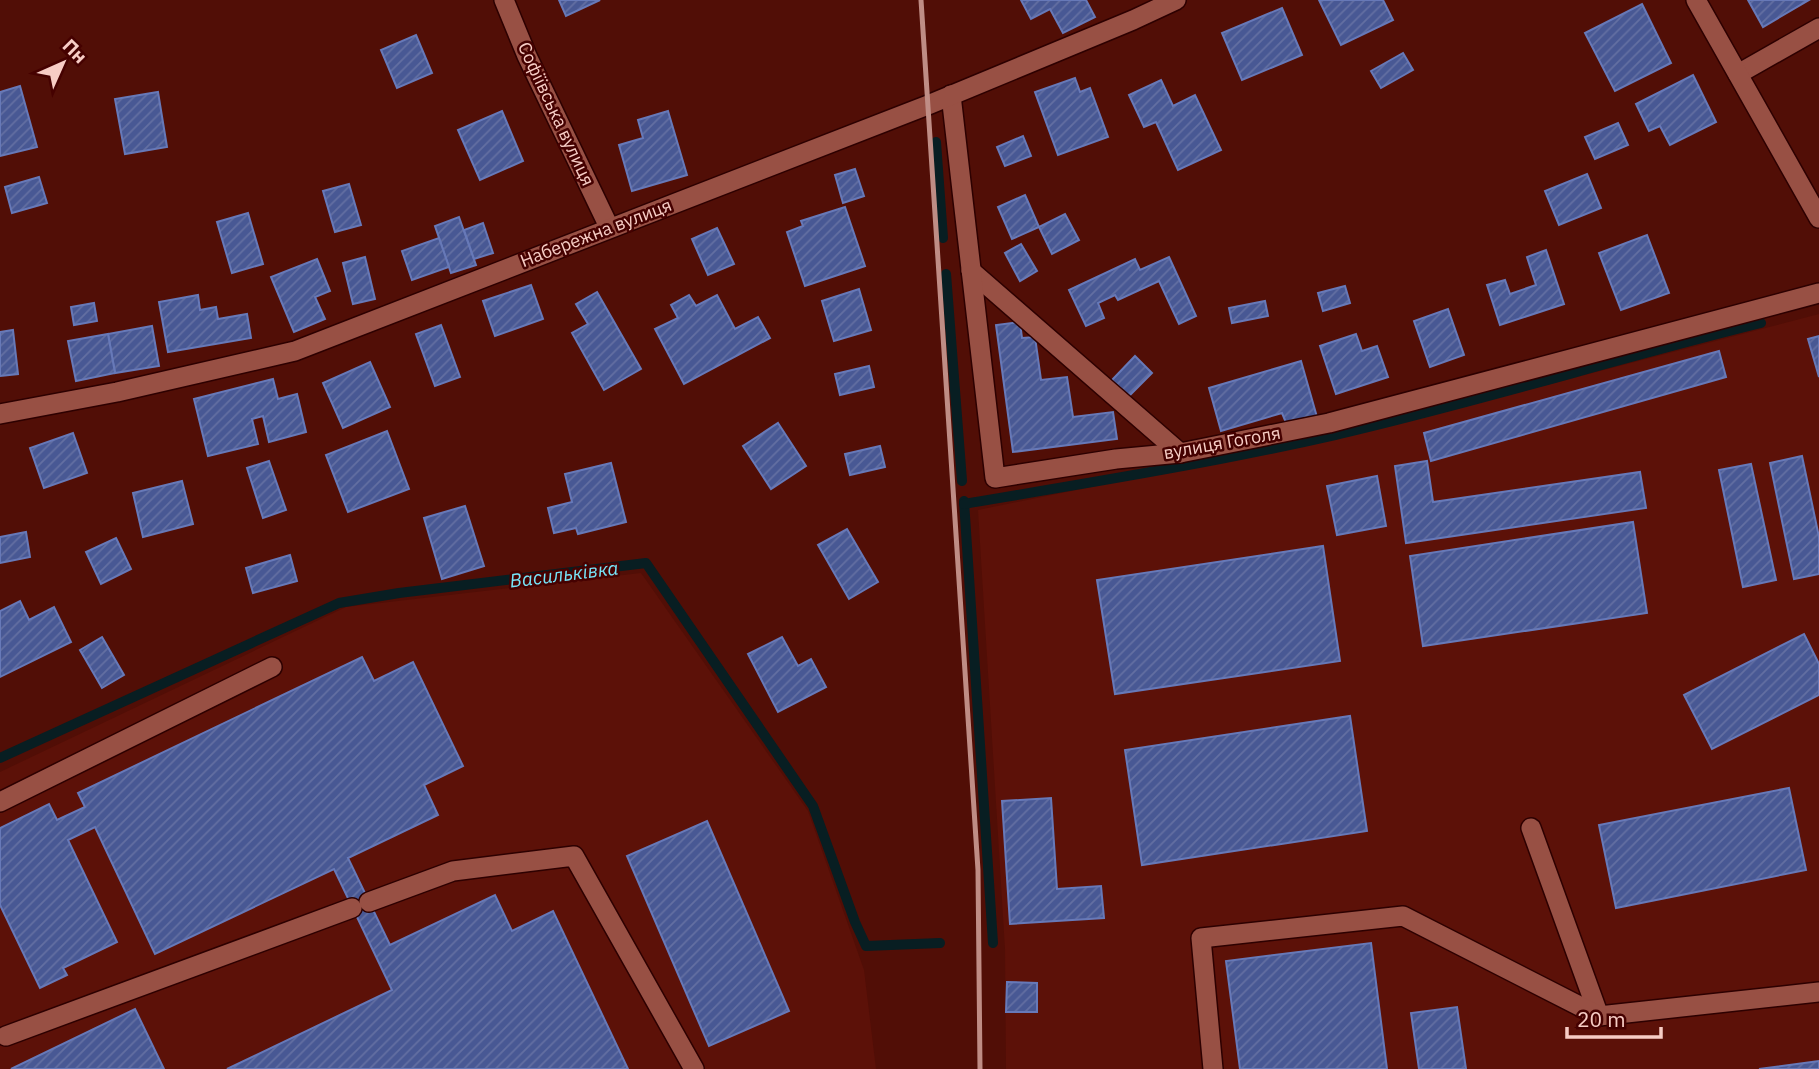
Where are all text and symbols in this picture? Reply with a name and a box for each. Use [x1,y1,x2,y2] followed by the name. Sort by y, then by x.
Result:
[28,28,98,98] north arrow
[58,34,92,68] text: Пн
[513,38,600,189] street label: Софіївська вулиця
[517,193,675,272] street label: Набережна вулиця
[1162,421,1282,464] street label: вулиця Гоголя
[508,555,620,593] water label: Васильківка
[1567,996,1661,1040] scale bar
[1577,1005,1626,1033] text: 20 m

